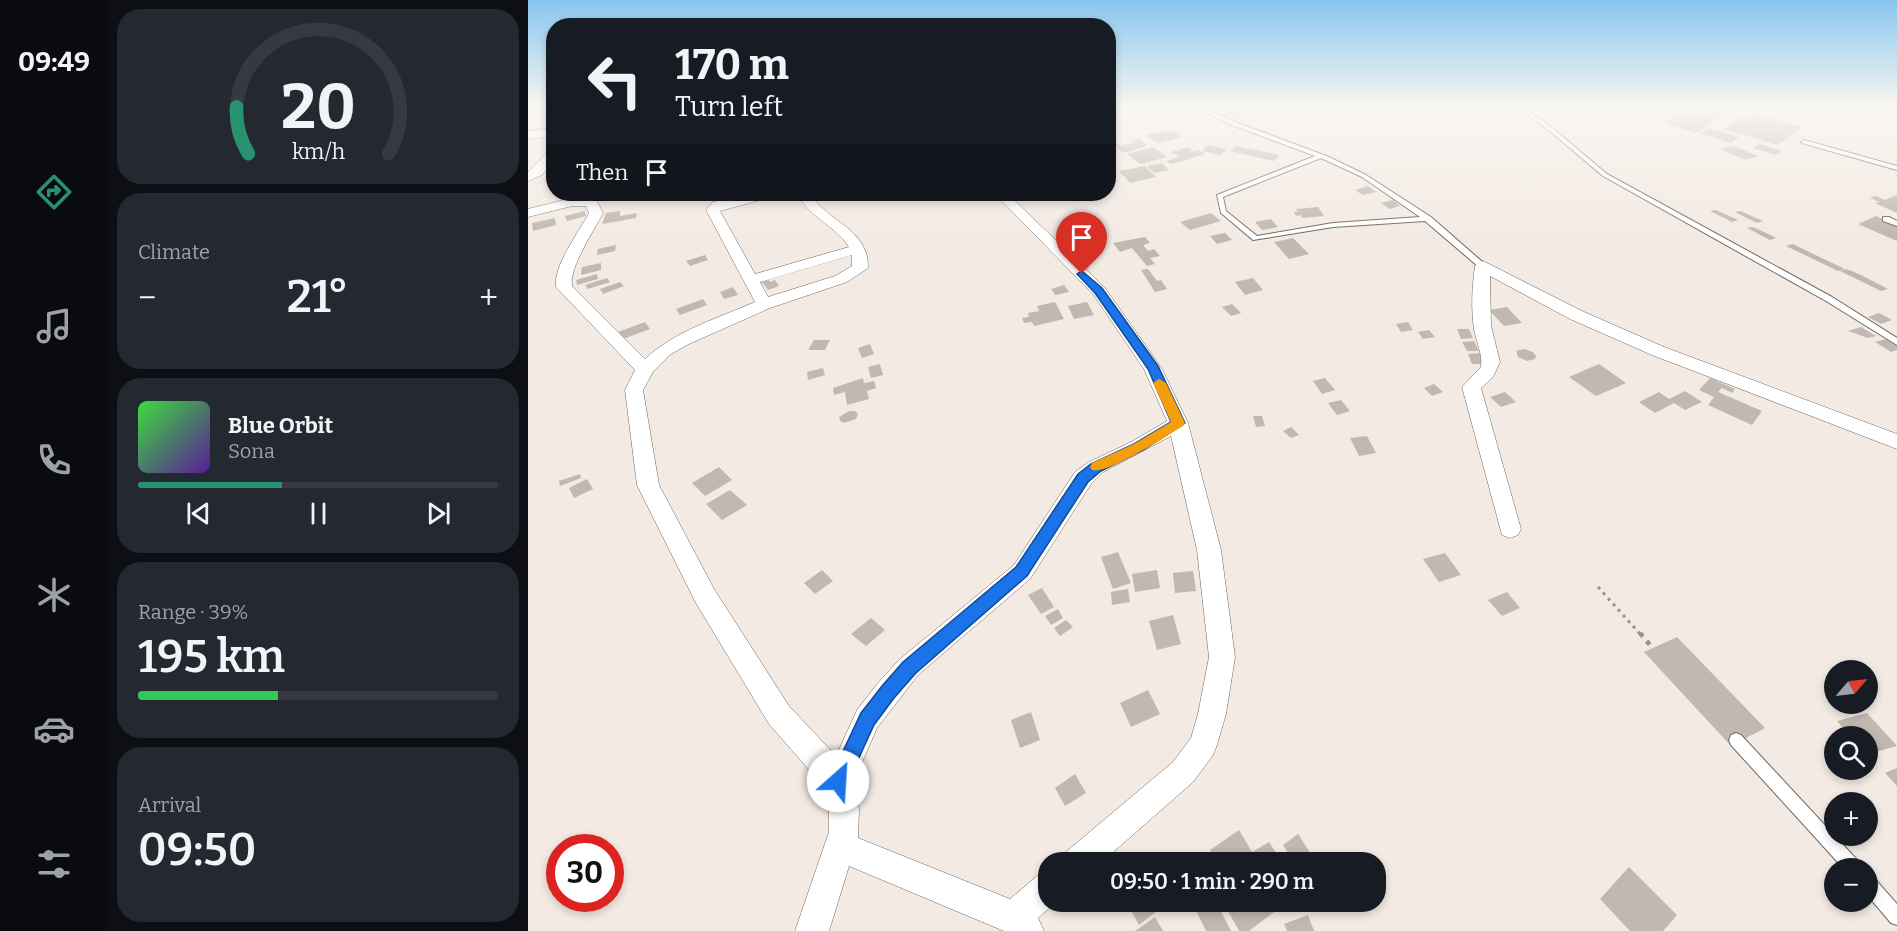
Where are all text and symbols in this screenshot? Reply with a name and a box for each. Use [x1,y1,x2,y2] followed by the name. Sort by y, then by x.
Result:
[675,40,789,90] text: 170 m
[576,42,654,120] icon: left
[18,46,90,78] text: 09:49
[281,70,355,145] text: 20
[675,91,783,123] text: Turn left
[291,139,345,165] text: km/h
[640,156,673,189] icon: arrive
[576,159,628,186] text: Then
[33,171,75,213] icon: directions
[1056,212,1107,274] pin
[1065,221,1098,254] icon: arrive
[138,240,210,264] text: Climate
[287,270,349,324] text: 21°
[138,278,156,318] text: −
[479,278,498,318] text: +
[33,305,75,347] icon: music
[228,412,333,439] text: Blue Orbit
[33,439,75,481] icon: phone
[228,439,275,463] text: Sona
[182,497,215,530] icon: previous
[302,497,335,530] icon: pause
[422,497,455,530] icon: next
[33,574,75,616] icon: climate
[138,600,249,624] text: Range · 39%
[138,630,285,684] text: 195 km
[1824,660,1878,714] north arrow
[1824,660,1878,912] map controls
[33,708,75,750] icon: car
[1824,726,1878,780] button: search
[806,749,870,813] position arrow
[1824,792,1878,846] button: +
[138,793,201,817] text: Arrival
[138,823,256,877] text: 09:50
[546,834,624,912] speed limit sign: 30
[33,843,75,885] icon: filters
[1824,858,1878,912] button: −
[1110,868,1314,895] text: 09:50 · 1 min · 290 m

